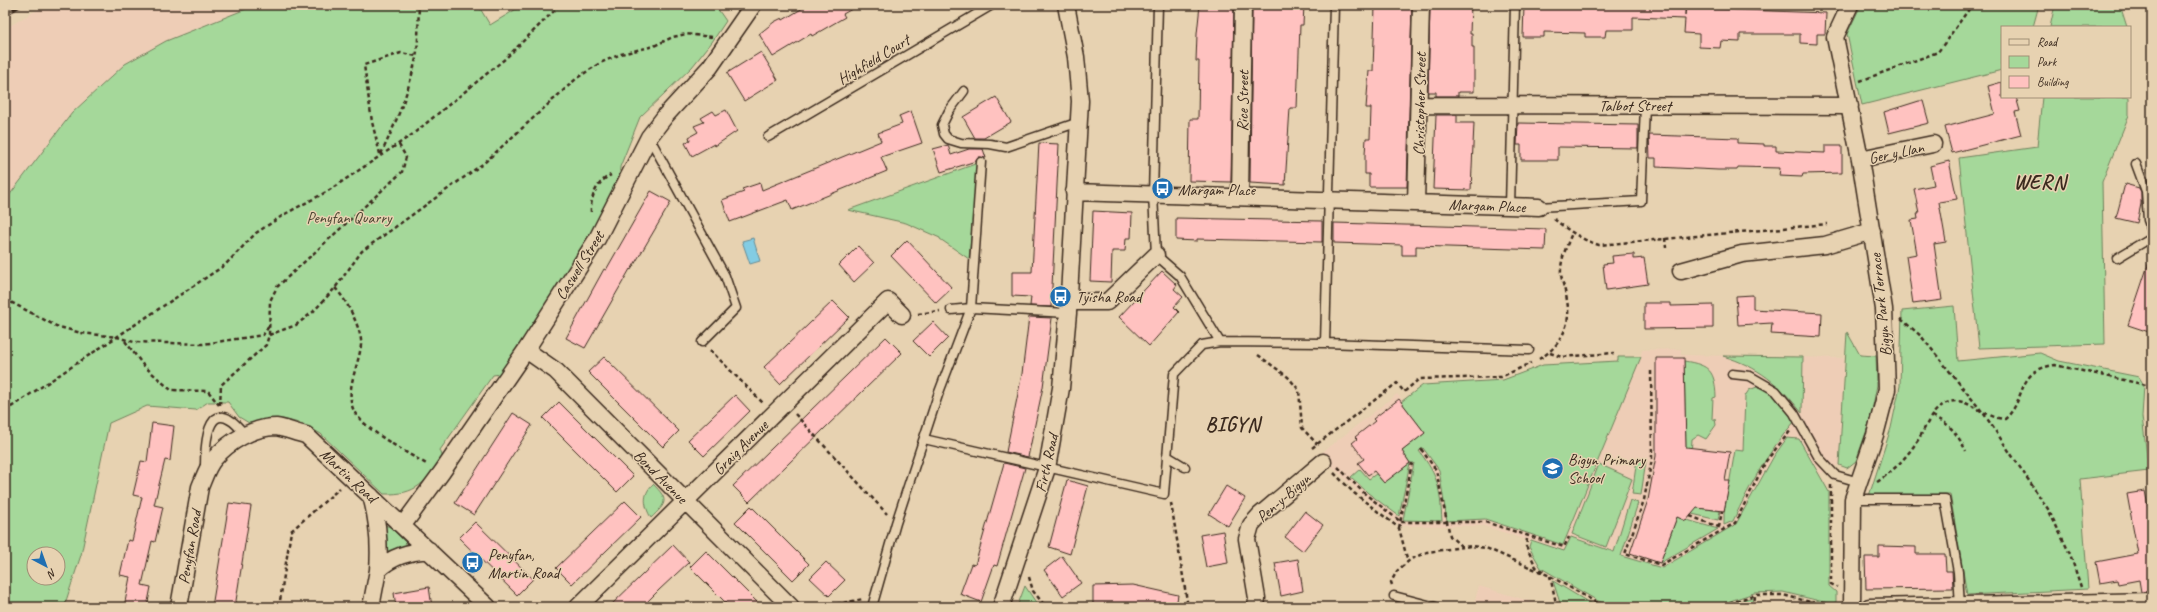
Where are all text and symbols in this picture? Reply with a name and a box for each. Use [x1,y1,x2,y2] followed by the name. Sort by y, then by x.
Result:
[2001,26,2131,98] legend
[834,29,916,89] street label: Highfield Court
[2037,34,2059,50] text: Road
[1409,51,1431,156] street label: Christopher Street
[2037,54,2058,70] text: Park
[1232,69,1254,132] street label: Rice Street
[2037,74,2069,90] text: Building
[1599,96,1674,116] street label: Talbot Street
[1867,137,1926,169] street label: Ger y Llan
[2014,170,2069,195] district label: WERN
[1149,176,1175,202] bus stop icon: Margam Place
[1178,180,1257,200] place label: Margam Place
[1448,195,1528,217] street label: Margam Place
[306,208,393,228] park label: Penyfan Quarry
[551,226,610,304] street label: Caswell Street
[1865,251,1896,357] street label: Bigyn Park Terrace
[1047,283,1073,309] bus stop icon: Tyisha Road
[1076,287,1144,307] place label: Tyisha Road
[1206,412,1263,437] district label: BIGYN
[709,415,774,479] street label: Graig Avenue
[1031,430,1064,494] street label: Firth Road
[316,444,383,509] street label: Martin Road
[629,446,693,509] street label: Bond Avenue
[1568,450,1647,488] place label: Bigyn Primary School
[1539,455,1565,481] school or university icon: Bigyn Primary School
[1252,468,1315,527] street label: Pen-y-Bigyn
[174,506,207,586] street label: Penyfan Road
[488,545,562,583] place label: Penyfan, Martin Road
[26,546,66,586] north arrow
[459,550,485,576] bus stop icon: Penyfan, Martin Road
[44,566,60,582] text: N

